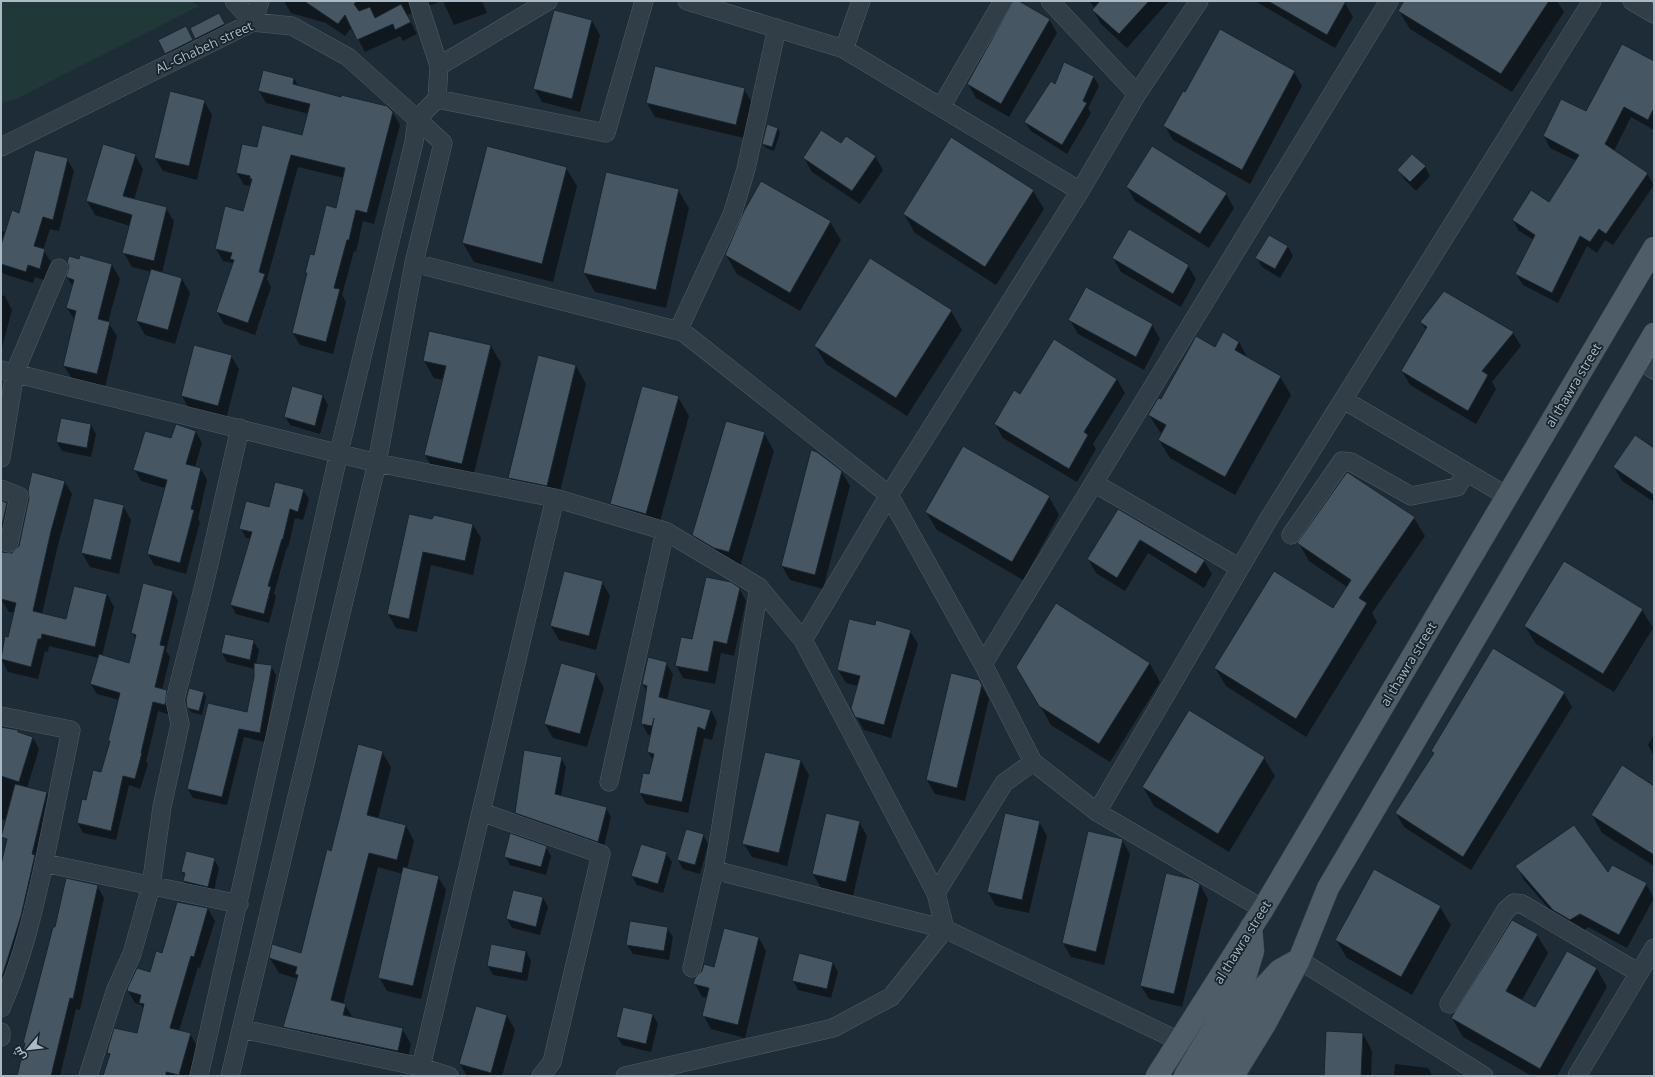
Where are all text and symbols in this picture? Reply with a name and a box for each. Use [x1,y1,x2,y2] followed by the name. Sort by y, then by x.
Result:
[152,16,256,78] street label: AL-Ghabeh street
[1541,339,1605,430] street label: al thawra street
[1376,618,1440,709] street label: al thawra street
[1209,897,1275,987] street label: al thawra street
[8,1029,48,1069] north arrow
[9,1044,29,1064] text: ش

